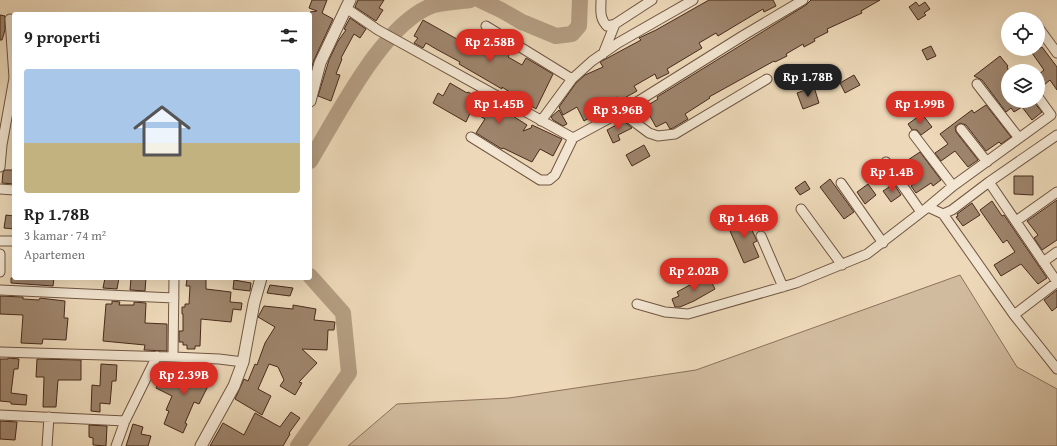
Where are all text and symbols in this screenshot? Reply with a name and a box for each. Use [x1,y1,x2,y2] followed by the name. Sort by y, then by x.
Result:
[1001,12,1045,108] map controls
[1001,12,1045,56] button: locate
[24,24,100,49] text: 9 properti
[278,25,300,47] icon: filters
[449,29,531,63] pin: Rp 2.58B
[465,32,515,51] text: Rp 2.58B
[767,64,849,98] pin: Rp 1.78B
[1001,64,1045,108] button: layers
[783,67,833,86] text: Rp 1.78B
[458,91,540,125] pin: Rp 1.45B
[879,91,961,125] pin: Rp 1.99B
[474,94,524,113] text: Rp 1.45B
[895,94,945,113] text: Rp 1.99B
[126,95,198,167] icon: home
[577,97,659,131] pin: Rp 3.96B
[593,100,643,119] text: Rp 3.96B
[855,159,929,193] pin: Rp 1.4B
[870,162,914,181] text: Rp 1.4B
[24,201,90,226] text: Rp 1.78B
[703,205,785,239] pin: Rp 1.46B
[719,208,769,227] text: Rp 1.46B
[24,226,106,245] text: 3 kamar · 74 m²
[24,245,85,264] text: Apartemen
[653,258,735,292] pin: Rp 2.02B
[669,261,719,280] text: Rp 2.02B
[143,362,225,396] pin: Rp 2.39B
[159,365,209,384] text: Rp 2.39B

